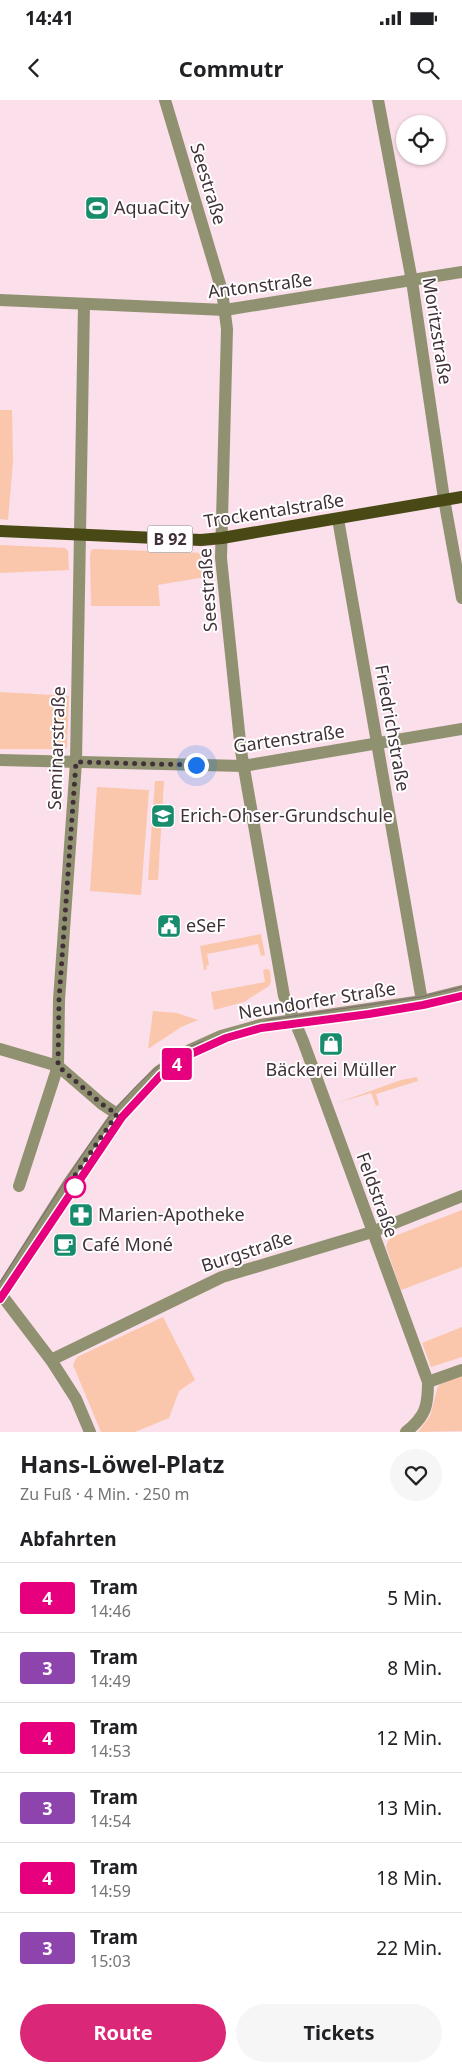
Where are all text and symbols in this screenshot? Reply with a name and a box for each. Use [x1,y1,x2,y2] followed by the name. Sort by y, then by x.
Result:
[25,5,74,31] text: 14:41
[179,53,283,83] text: Commutr
[20,54,48,82] icon: back
[414,54,442,82] icon: search
[396,115,446,165] map controls
[396,115,446,165] button: locate
[185,140,233,227] street label: Seestraße
[84,195,110,221] sports icon: AquaCity
[114,195,190,219] place label: AquaCity
[206,267,313,303] street label: Antonstraße
[418,276,458,386] street label: Moritzstraße
[202,487,346,533] street label: Trockentalstraße
[148,526,192,552] road number: B 92
[192,547,222,633] street label: Seestraße
[370,663,416,793] street label: Friedrichstraße
[42,686,70,810] street label: Seminarstraße
[232,718,346,758] street label: Gartenstraße
[184,753,209,778] your location
[150,803,176,829] school or university icon: Erich-Ohser-Grundschule
[180,803,393,827] place label: Erich-Ohser-Grundschule
[156,913,182,939] public building icon: eSeF
[186,913,226,937] place label: eSeF
[236,976,397,1024] street label: Neundorfer Straße
[318,1031,344,1057] shop icon: Bäckerei Müller
[161,1048,193,1080] line badge: 4
[172,1052,182,1076] text: 4
[265,1057,397,1081] place label: Bäckerei Müller
[351,1149,404,1241] street label: Feldstraße
[64,1176,86,1198] unlabelled marker
[68,1202,94,1228] pharmacy icon: Marien-Apotheke
[98,1202,245,1226] place label: Marien-Apotheke
[198,1225,296,1277] street label: Burgstraße
[52,1232,78,1258] cafe icon: Café Moné
[82,1232,173,1256] place label: Café Moné
[20,1447,224,1480] text: Hans-Löwel-Platz
[390,1449,442,1501] button: heart
[20,1483,189,1505] text: Zu Fuß · 4 Min. · 250 m
[20,1526,117,1552] text: Abfahrten
[90,1574,138,1600] text: Tram
[387,1585,442,1611] text: 5 Min.
[42,1586,53,1610] text: 4
[90,1600,131,1622] text: 14:46
[90,1644,138,1670] text: Tram
[387,1655,442,1681] text: 8 Min.
[42,1656,53,1680] text: 3
[90,1670,131,1692] text: 14:49
[90,1714,138,1740] text: Tram
[376,1725,442,1751] text: 12 Min.
[42,1726,53,1750] text: 4
[90,1740,131,1762] text: 14:53
[90,1784,138,1810] text: Tram
[376,1795,442,1821] text: 13 Min.
[42,1796,53,1820] text: 3
[90,1810,131,1832] text: 14:54
[90,1854,138,1880] text: Tram
[376,1865,442,1891] text: 18 Min.
[42,1866,53,1890] text: 4
[90,1880,131,1902] text: 14:59
[90,1924,138,1950] text: Tram
[376,1935,442,1961] text: 22 Min.
[42,1936,53,1960] text: 3
[90,1950,131,1972] text: 15:03
[20,2004,226,2062] button: Route
[236,2004,442,2062] button: Tickets

